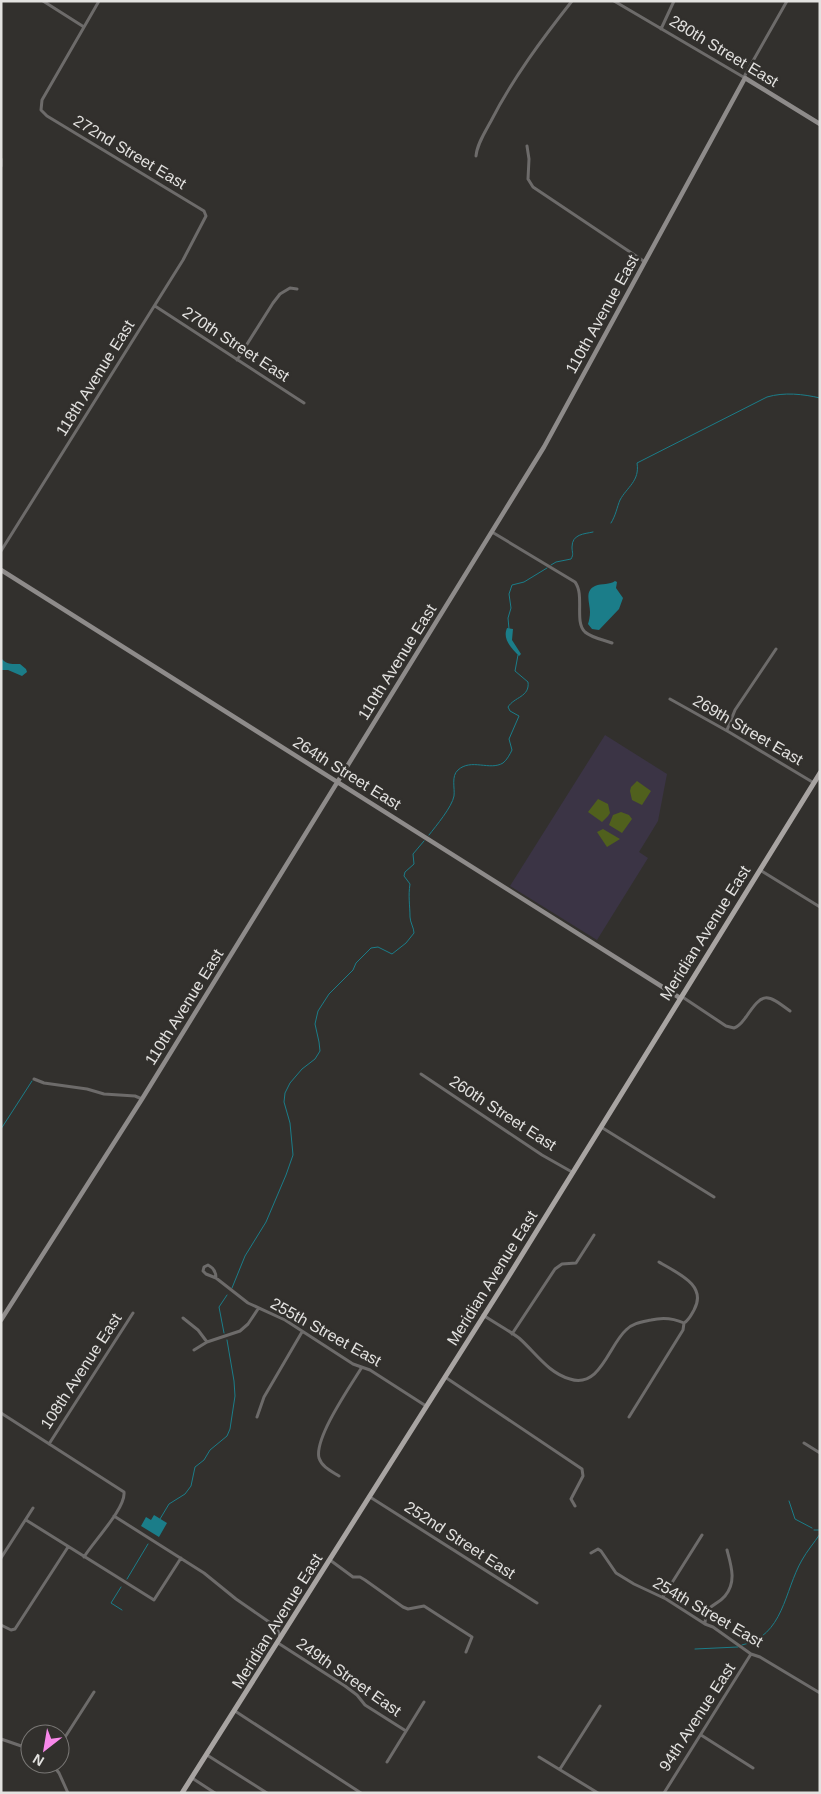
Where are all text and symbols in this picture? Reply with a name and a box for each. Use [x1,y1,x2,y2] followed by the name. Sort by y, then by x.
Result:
[667,12,782,90] street label: 280th Street East
[71,112,190,193] street label: 272nd Street East
[562,251,642,376] street label: 110th Avenue East
[180,303,293,385] street label: 270th Street East
[53,317,138,439] street label: 118th Avenue East
[355,601,440,723] street label: 110th Avenue East
[690,692,806,769] street label: 269th Street East
[290,733,404,813] street label: 264th Street East
[657,862,754,1003] street label: Meridian Avenue East
[142,946,227,1068] street label: 110th Avenue East
[447,1072,560,1154] street label: 260th Street East
[444,1207,541,1348] street label: Meridian Avenue East
[268,1295,385,1370] street label: 255th Street East
[37,1310,125,1432] street label: 108th Avenue East
[402,1498,519,1582] street label: 252nd Street East
[229,1550,326,1691] street label: Meridian Avenue East
[650,1574,766,1651] street label: 254th Street East
[293,1635,405,1720] street label: 249th Street East
[656,1659,739,1774] street label: 94th Avenue East
[20,1724,70,1774] north arrow
[30,1751,47,1770] text: N

